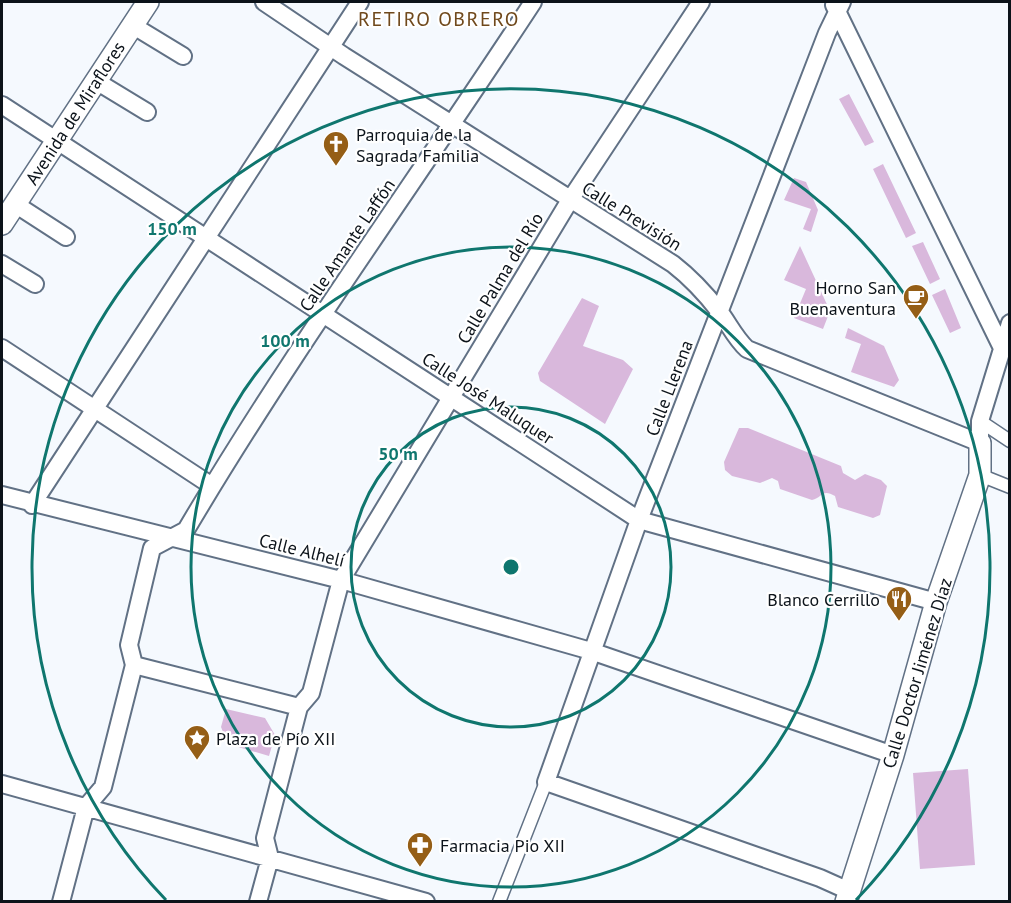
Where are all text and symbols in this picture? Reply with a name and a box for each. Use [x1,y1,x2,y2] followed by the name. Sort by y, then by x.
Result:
[358,6,520,32] district label: RETIRO OBRERO
[20,37,130,189] street label: Avenida de Miraflores
[356,123,479,167] place label: Parroquia de la Sagrada Familia
[321,129,351,167] church icon: Parroquia de la Sagrada Familia
[294,174,400,316] street label: Calle Amante Laffón
[578,176,686,256] street label: Calle Previsión
[452,208,548,348] street label: Calle Palma del Río
[147,217,197,240] text: 150 m
[790,276,896,320] place label: Horno San Buenaventura
[901,282,931,320] cafe icon: Horno San Buenaventura
[260,329,310,352] text: 100 m
[640,337,698,439] street label: Calle Llerena
[418,347,558,449] street label: Calle José Maluquer
[378,442,418,465] text: 50 m
[257,528,347,572] street label: Calle Alhelí
[501,557,521,577] centre of rings
[877,575,957,771] street label: Calle Doctor Jiménez Díaz
[884,584,914,622] restaurant icon: Blanco Cerrillo
[767,588,880,611] place label: Blanco Cerrillo
[182,723,212,761] place icon: Plaza de Pío XII
[216,727,335,750] place label: Plaza de Pío XII
[405,830,435,868] pharmacy icon: Farmacia Pio XII
[440,834,565,857] place label: Farmacia Pio XII

